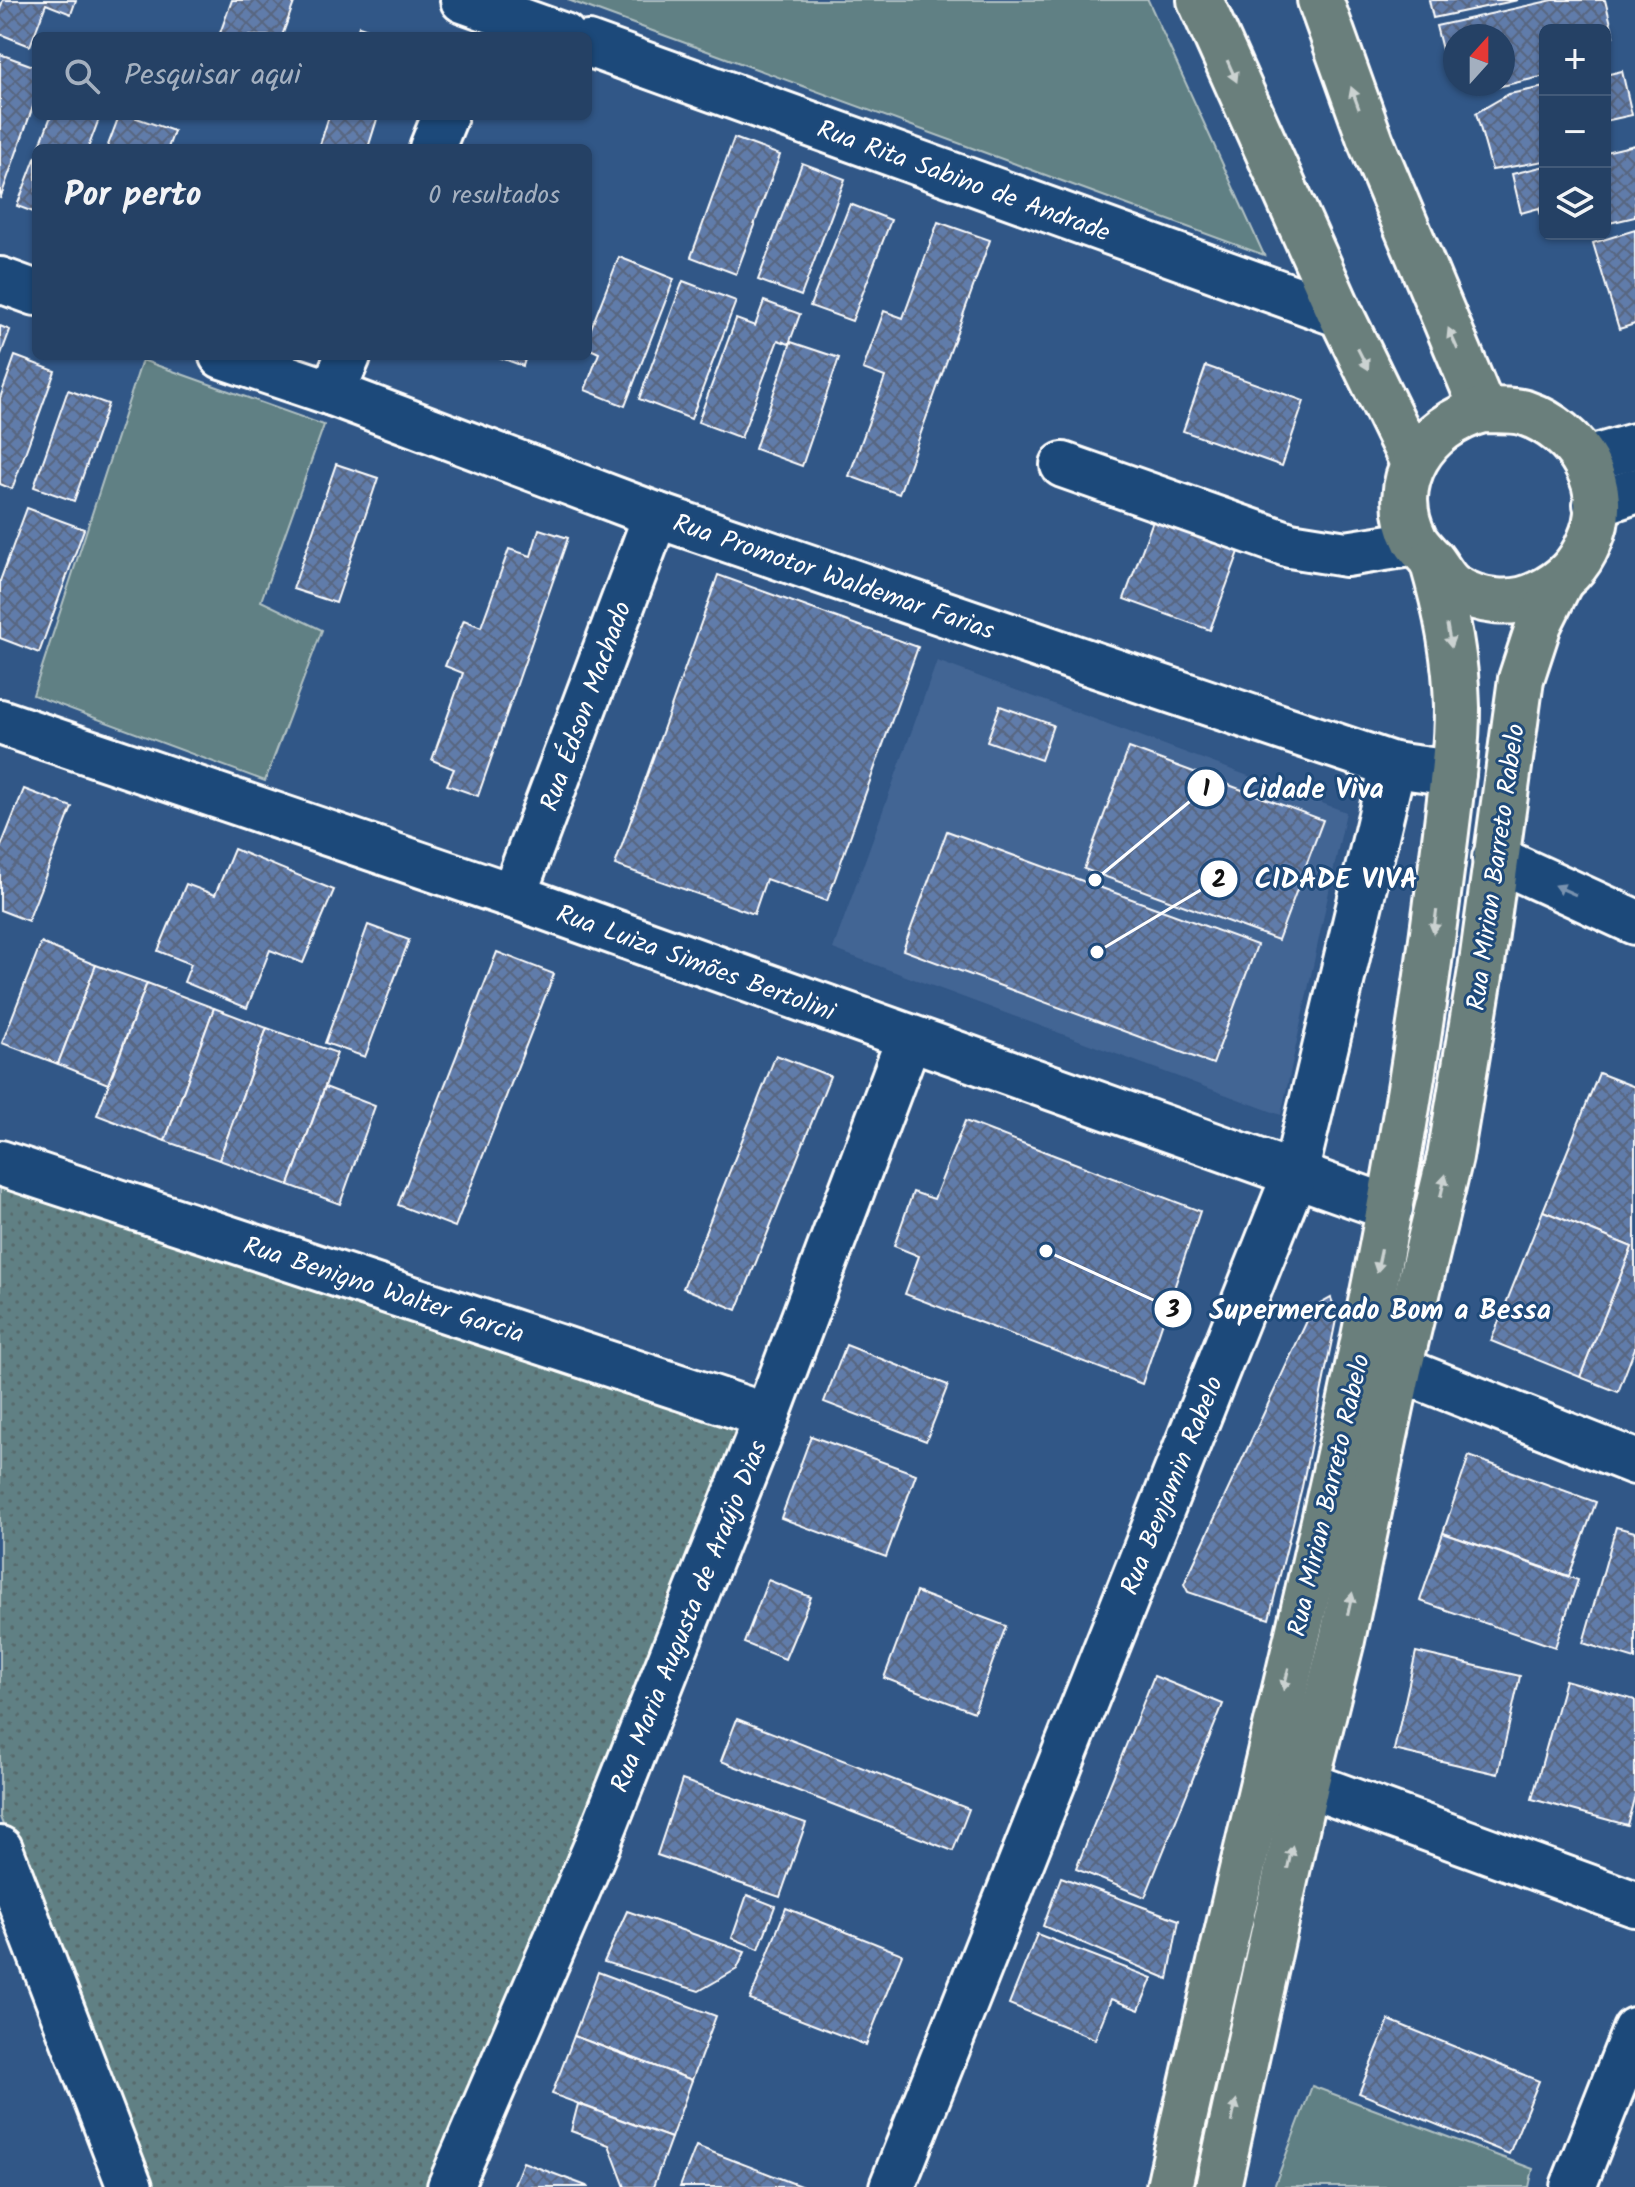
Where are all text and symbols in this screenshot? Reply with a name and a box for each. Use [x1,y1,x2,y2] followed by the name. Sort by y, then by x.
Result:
[1443,24,1515,96] north arrow
[1539,24,1611,240] map controls
[1539,24,1611,96] button: +
[32,32,592,120] search box
[124,52,301,100] text: Pesquisar aqui
[60,54,104,98] icon: search
[1225,59,1239,83] one-way arrow
[1348,86,1360,110] one-way arrow
[1539,96,1611,168] button: −
[811,109,1116,255] street label: Rua Rita Sabino de Andrade
[1539,168,1611,240] button: layers
[64,169,202,223] text: Por perto
[428,175,560,217] text: 0 resultados
[1446,327,1459,350] one-way arrow
[1356,347,1369,370] one-way arrow
[667,503,1000,653] street label: Rua Promotor Waldemar Farias
[529,596,644,818] street label: Rua Édson Machado
[1444,623,1456,648] one-way arrow
[1456,721,1538,1013] street label: Rua Mirian Barreto Rabelo
[1186,762,1400,814] callout: Cidade Viva
[1242,768,1384,813] text: Cidade Viva
[1202,770,1210,809] text: 1
[1199,853,1434,905] callout: CIDADE VIVA
[1254,858,1418,903] text: CIDADE VIVA
[1212,861,1226,900] text: 2
[1553,883,1577,897] one-way arrow
[550,894,842,1035] street label: Rua Luiza Simões Bertolini
[1428,910,1441,935] one-way arrow
[1438,1174,1450,1199] one-way arrow
[237,1226,529,1356] street label: Rua Benigno Walter Garcia
[1372,1249,1384,1274] one-way arrow
[1153,1283,1567,1335] callout: Supermercado Bom a Bessa
[1209,1289,1551,1334] text: Supermercado Bom a Bessa
[1165,1291,1180,1330] text: 3
[1277,1350,1383,1641] street label: Rua Mirian Barreto Rabelo
[1110,1370,1236,1602] street label: Rua Benjamin Rabelo
[600,1434,780,1799] street label: Rua Maria Augusta de Araújo Dias
[1344,1591,1357,1616] one-way arrow
[1280,1667,1292,1692] one-way arrow
[1284,1844,1297,1869] one-way arrow
[1229,2098,1241,2123] one-way arrow

